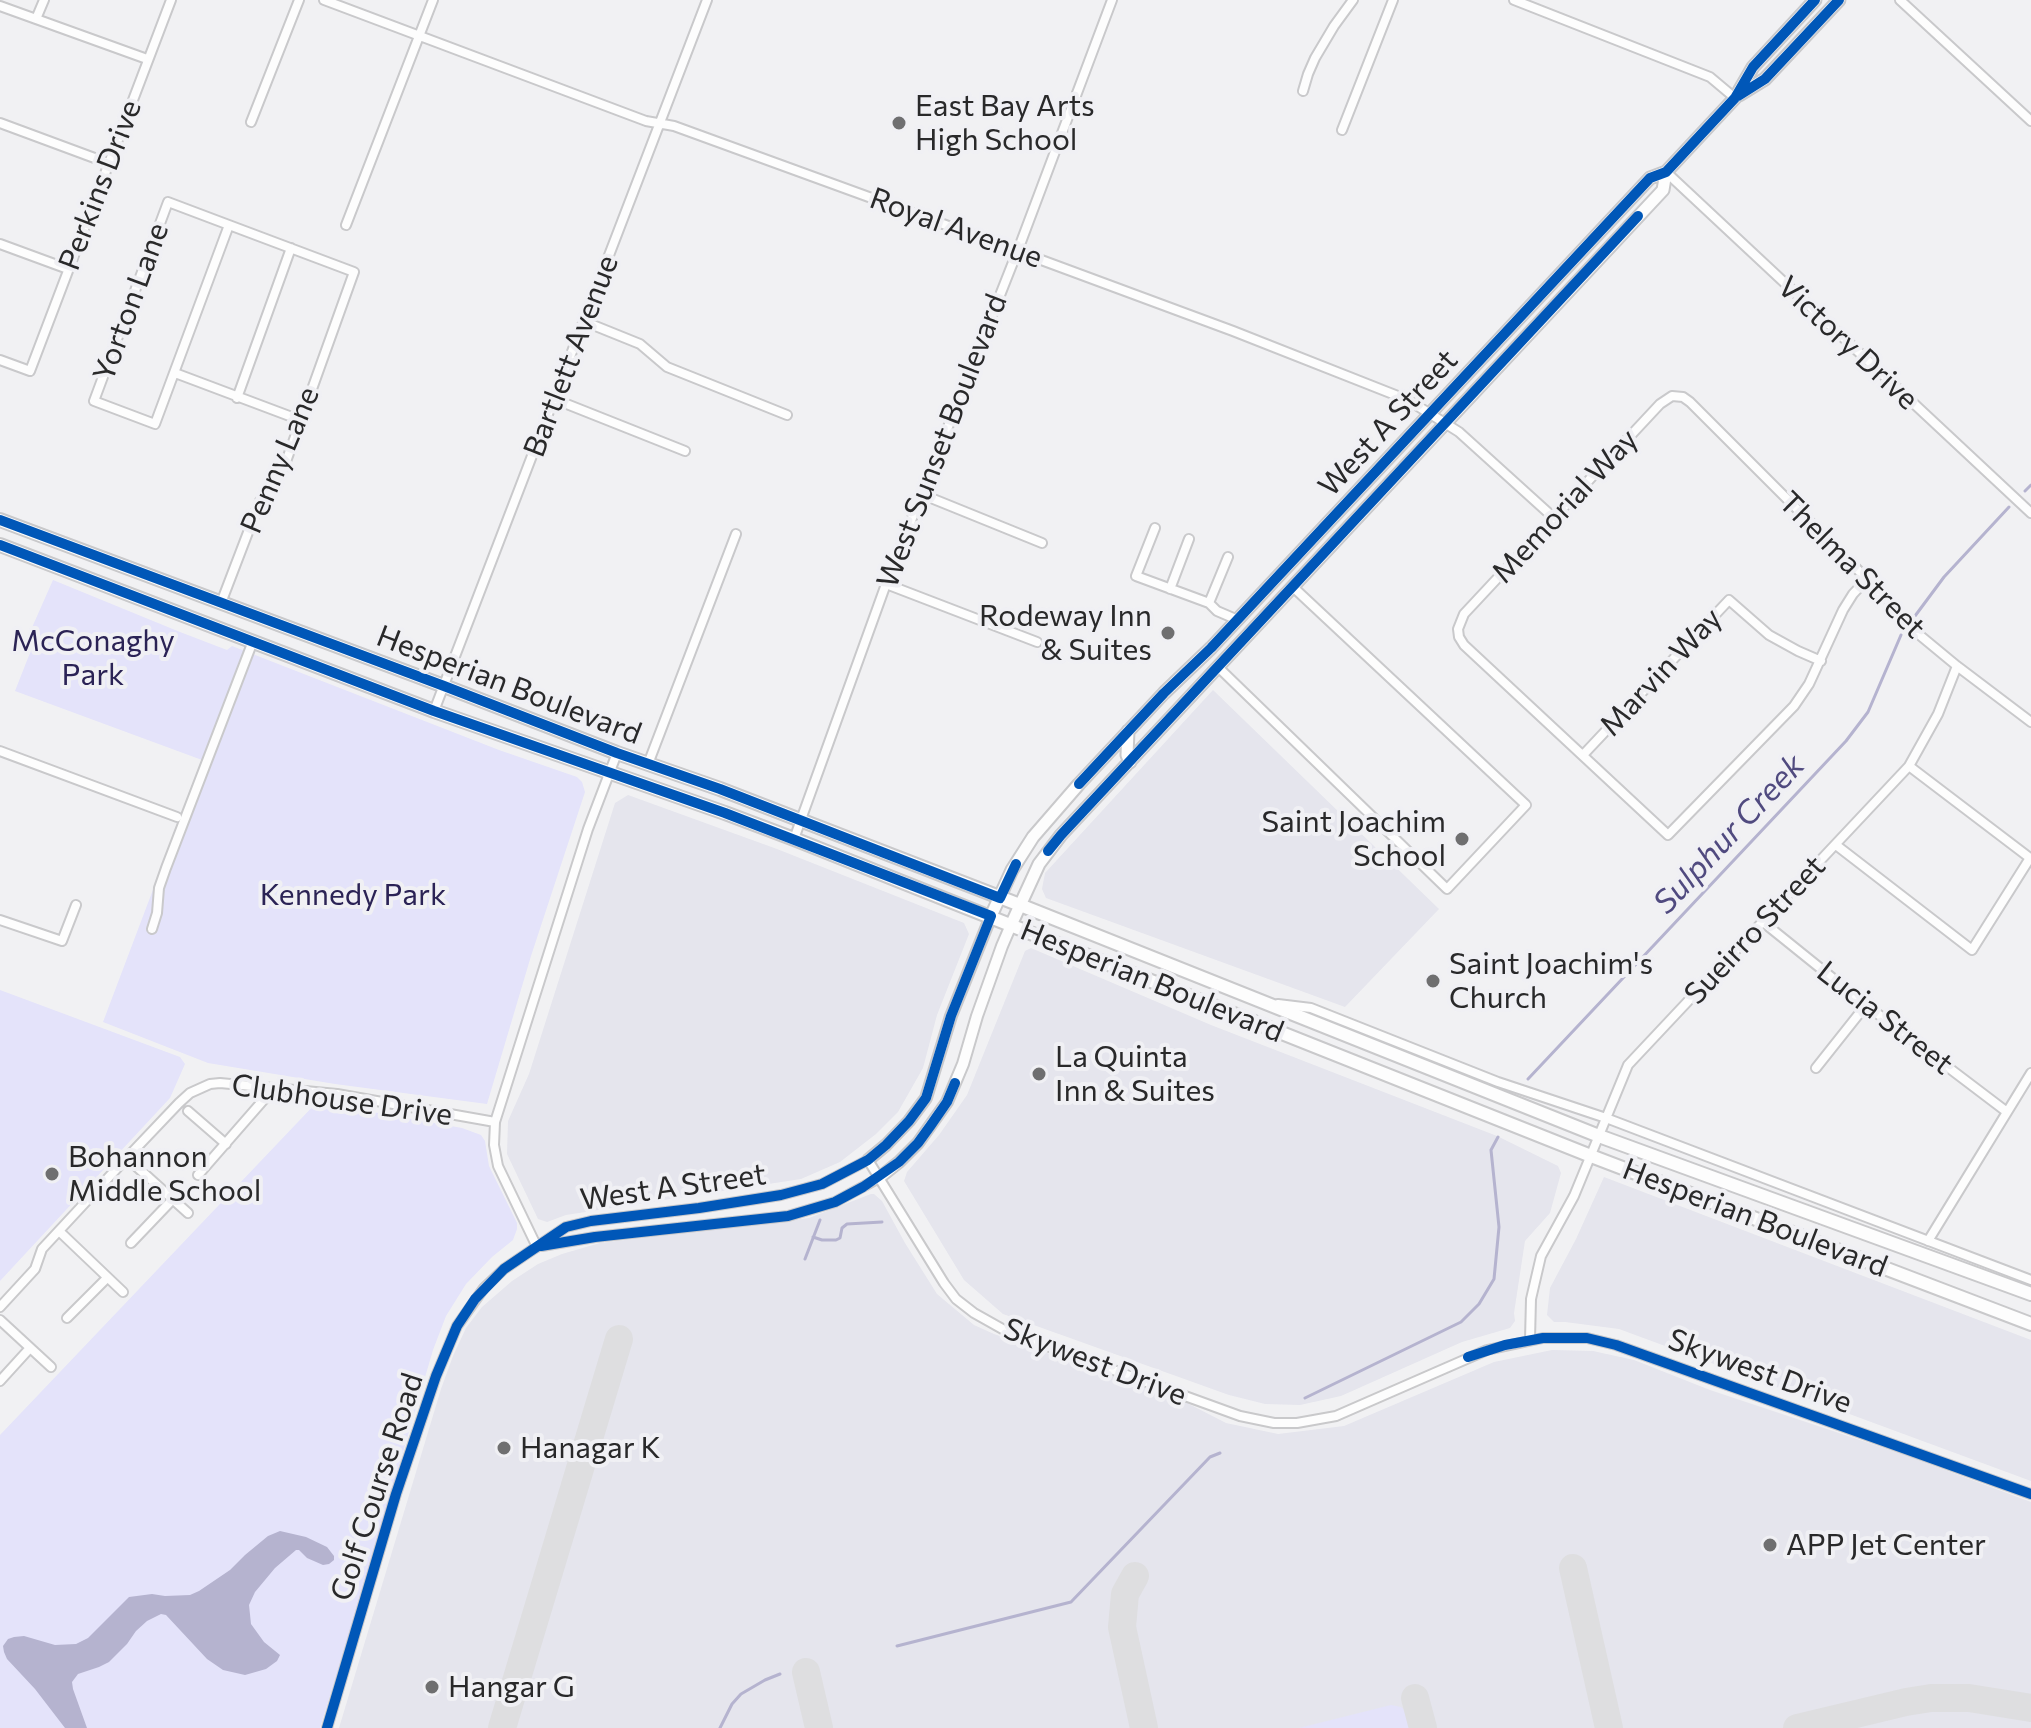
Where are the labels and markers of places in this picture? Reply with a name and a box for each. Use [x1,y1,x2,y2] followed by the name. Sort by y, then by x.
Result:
[915,88,1095,158] place label: East Bay Arts High School
[890,114,908,132] marker: East Bay Arts High School
[979,598,1152,668] place label: Rodeway Inn & Suites
[1159,624,1177,642] marker: Rodeway Inn & Suites
[1262,804,1446,874] place label: Saint Joachim School
[1453,830,1471,848] marker: Saint Joachim School
[1449,946,1653,1016] place label: Saint Joachim's Church
[1424,972,1442,990] marker: Saint Joachim's Church
[1055,1039,1215,1110] place label: La Quinta Inn & Suites
[1030,1065,1048,1083] marker: La Quinta Inn & Suites
[68,1139,261,1210] place label: Bohannon Middle School
[43,1165,61,1183] marker: Bohannon Middle School
[520,1430,661,1466] place label: Hanagar K
[495,1439,513,1457] marker: Hanagar K
[1786,1527,1986,1563] place label: APP Jet Center
[1761,1536,1779,1554] marker: APP Jet Center
[448,1669,575,1705] place label: Hangar G
[423,1678,441,1696] marker: Hangar G

